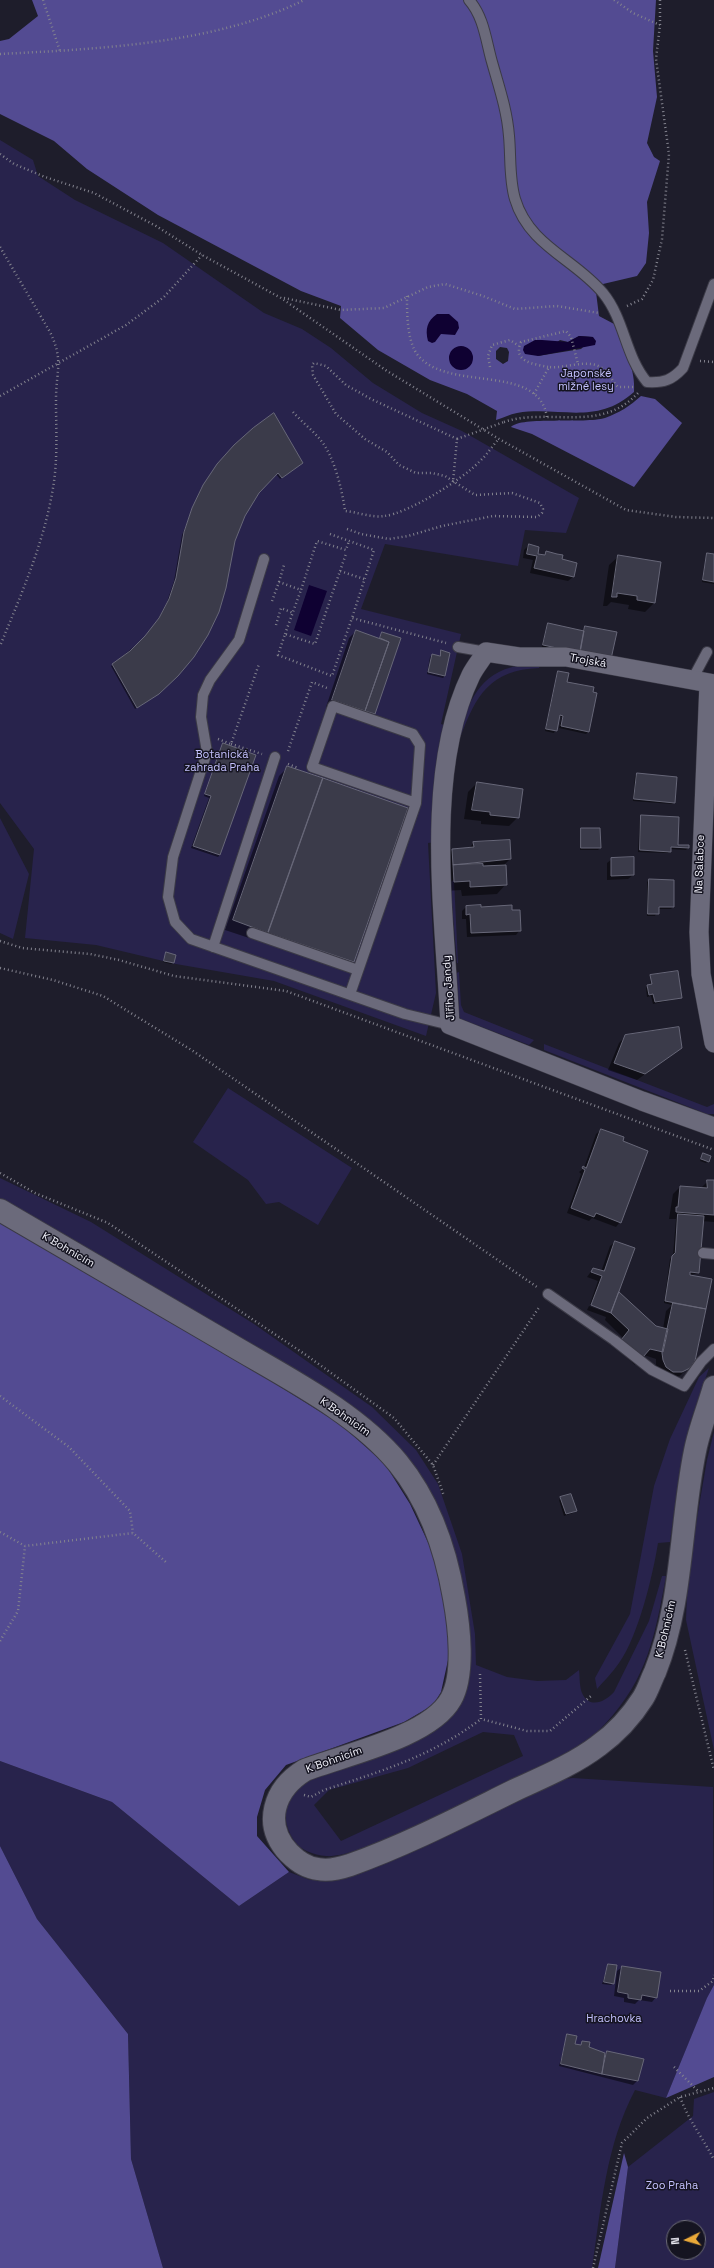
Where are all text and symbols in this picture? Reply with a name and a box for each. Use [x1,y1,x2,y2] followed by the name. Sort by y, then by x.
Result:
[558,367,614,393] park label: Japonské mlžné lesy
[569,651,607,671] street label: Trojská
[184,748,260,774] park label: Botanická zahrada Praha
[692,834,708,894] street label: Na Salabce
[440,955,458,1021] street label: Jiřího Jandy
[39,1230,97,1270] street label: K Bohnicím
[317,1395,373,1439] street label: K Bohnicím
[653,1599,679,1659] street label: K Bohnicím
[304,1744,364,1776] street label: K Bohnicím
[586,2012,642,2026] park label: Hrachovka
[646,2179,698,2193] park label: Zoo Praha
[666,2220,706,2260] north arrow
[668,2237,682,2245] text: N

